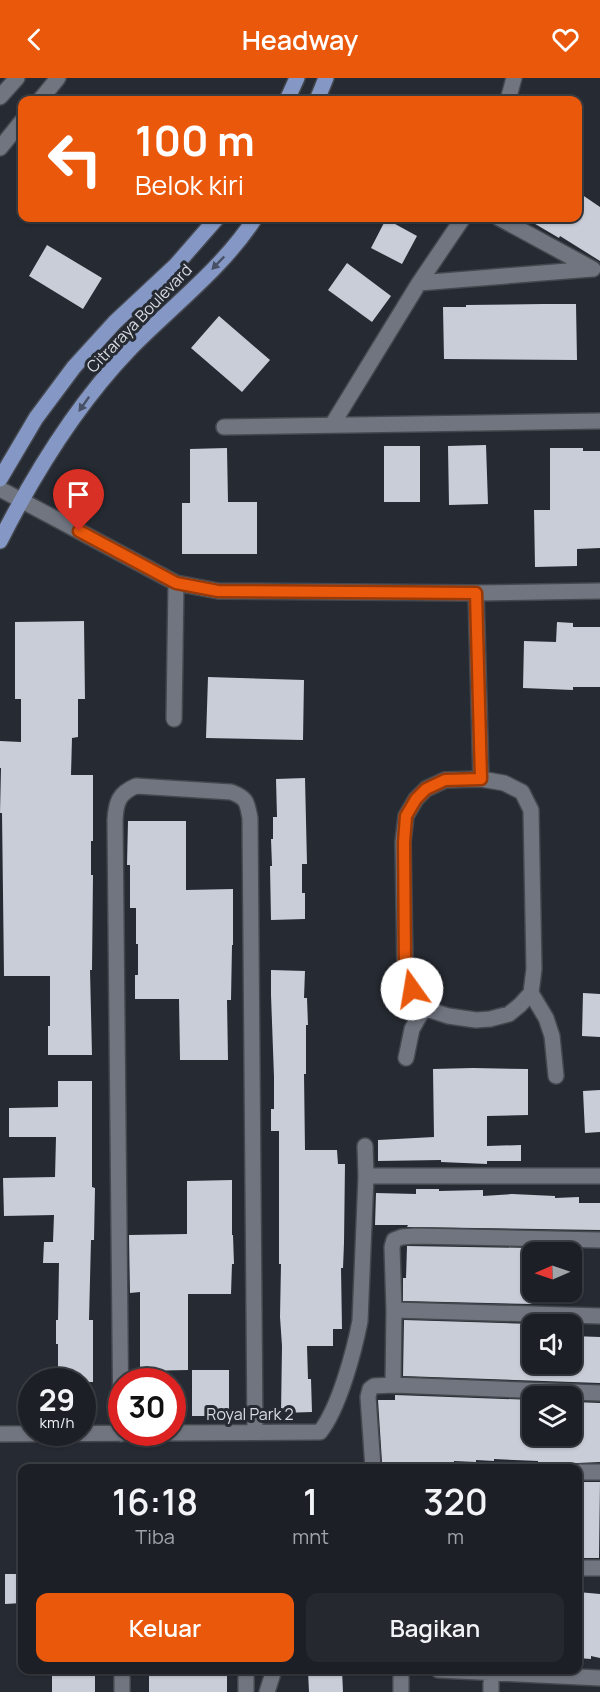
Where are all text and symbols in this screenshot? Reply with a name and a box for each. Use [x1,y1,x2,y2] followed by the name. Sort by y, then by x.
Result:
[242,21,358,58] text: Headway
[18,23,51,56] icon: back
[549,23,582,56] icon: heart
[135,111,255,169] text: 100 m
[36,120,114,198] icon: left
[135,166,244,203] text: Belok kiri
[211,255,225,270] one-way arrow
[81,259,197,377] street label: Citraraya Boulevard
[78,395,90,411] one-way arrow
[53,469,104,531] pin
[62,478,95,511] icon: arrive
[380,957,444,1021] position arrow
[522,1242,582,1302] north arrow
[522,1242,582,1446] map controls
[522,1314,582,1374] button: sound
[108,1368,186,1446] speed limit sign: 30
[39,1379,75,1420] text: 29
[522,1386,582,1446] button: layers
[206,1403,294,1425] street label: Royal Park 2
[40,1412,74,1433] text: km/h
[112,1477,198,1526] text: 16:18
[303,1477,318,1526] text: 1
[423,1477,488,1526] text: 320
[135,1523,175,1550] text: Tiba
[292,1523,329,1550] text: mnt
[447,1523,464,1550] text: m
[36,1593,294,1662] button: Keluar
[306,1593,564,1662] button: Bagikan

